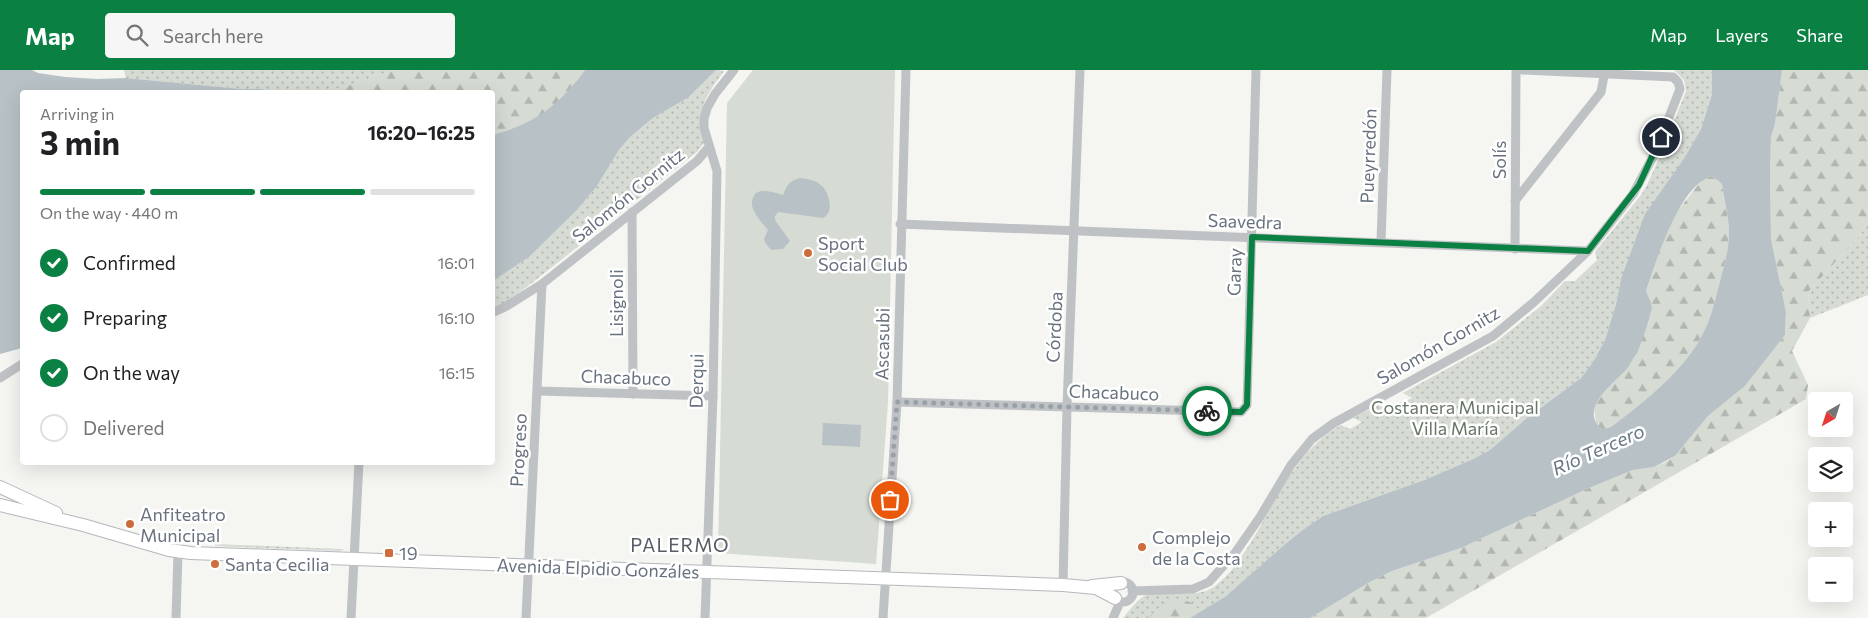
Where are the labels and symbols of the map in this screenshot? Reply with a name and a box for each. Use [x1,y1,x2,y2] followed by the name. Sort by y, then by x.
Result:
[1355,108,1381,204] street label: Pueyrredón
[1640,116,1682,158] pin
[1488,141,1510,179] street label: Solís
[567,143,689,247] street label: Salomón Gornitz
[1207,209,1283,233] street label: Saavedra
[818,232,908,275] place label: Sport Social Club
[802,247,814,259] marker: Sport Social Club
[1222,248,1246,296] street label: Garay
[605,269,627,337] street label: Lisignoli
[1041,291,1067,363] street label: Córdoba
[1373,301,1503,389] street label: Salomón Gornitz
[870,308,894,380] street label: Ascasubi
[685,353,707,409] street label: Derqui
[580,364,672,390] street label: Chacabuco
[1068,379,1160,405] street label: Chacabuco
[1182,386,1232,436] courier
[1808,392,1852,438] north arrow
[1371,396,1539,439] park label: Costanera Municipal Villa María
[505,412,531,488] street label: Progreso
[1548,418,1648,480] water label: Río Tercero
[869,479,911,521] pin
[140,503,226,546] place label: Anfiteatro Municipal
[124,518,136,530] marker: Anfiteatro Municipal
[1152,526,1241,569] place label: Complejo de la Costa
[630,533,730,556] district label: PALERMO
[1136,541,1148,553] marker: Complejo de la Costa
[399,542,418,564] place label: 19
[383,547,395,559] marker: 19
[225,553,330,575] place label: Santa Cecilia
[496,553,700,583] street label: Avenida Elpidio Gonzáles
[209,558,221,570] marker: Santa Cecilia

